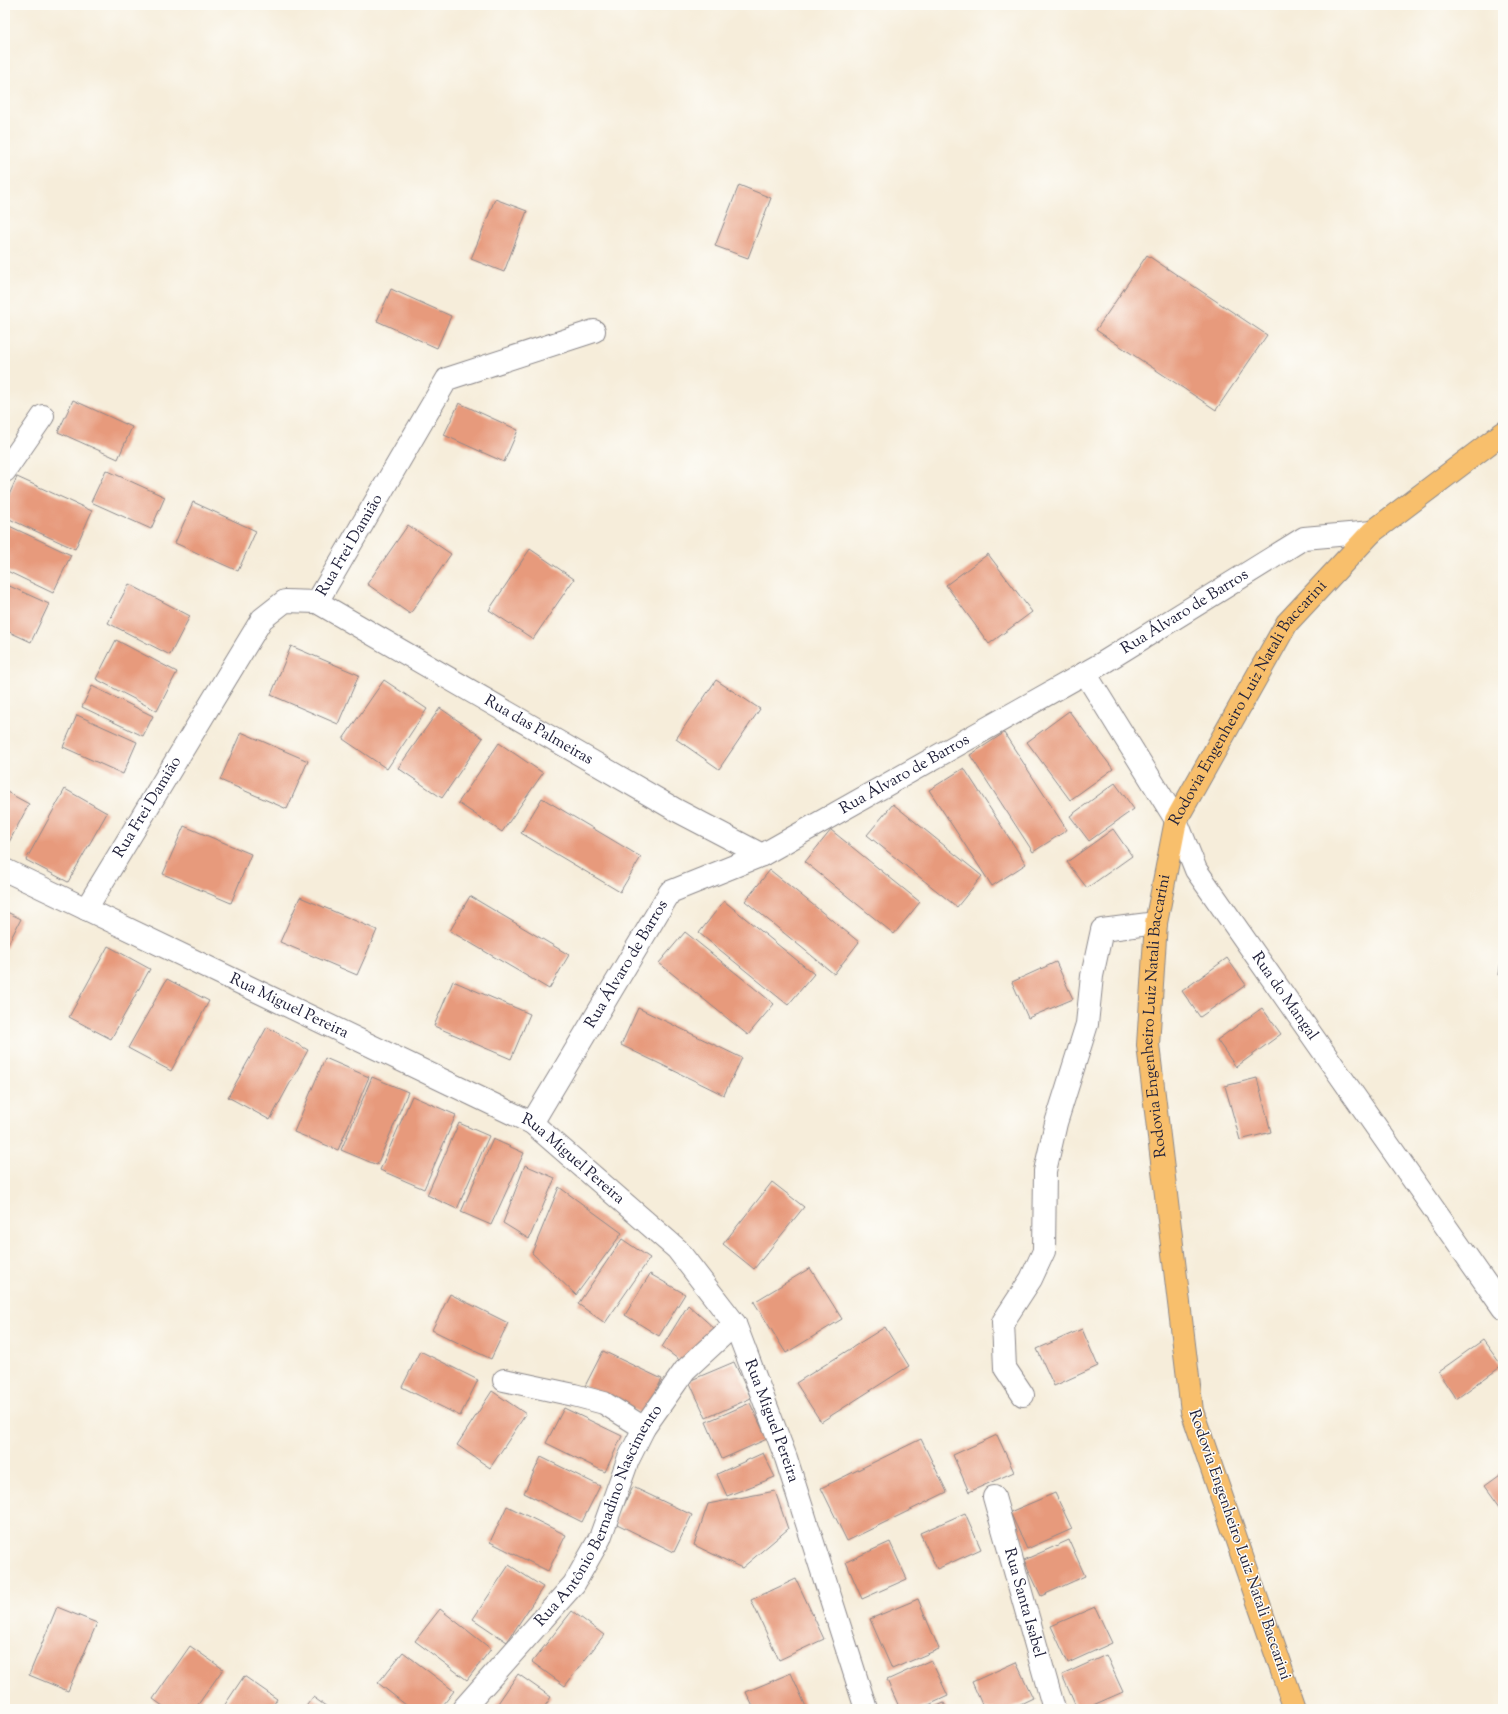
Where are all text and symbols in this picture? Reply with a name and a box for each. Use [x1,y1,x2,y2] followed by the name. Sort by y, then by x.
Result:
[311,490,389,601] street label: Rua Frei Damião
[1117,564,1253,660] street label: Rua Álvaro de Barros
[1164,575,1333,830] street label: Rodovia Engenheiro Luiz Natali Baccarini
[480,690,597,771] street label: Rua das Palmeiras
[835,729,974,821] street label: Rua Álvaro de Barros
[108,752,188,862] street label: Rua Frei Damião
[1136,872,1177,1159] street label: Rodovia Engenheiro Luiz Natali Baccarini
[580,896,674,1033] street label: Rua Álvaro de Barros
[1246,947,1324,1046] street label: Rua do Mangal
[226,968,353,1045] street label: Rua Miguel Pereira
[518,1108,630,1210] street label: Rua Miguel Pereira
[738,1356,805,1486] street label: Rua Miguel Pereira
[530,1400,669,1632] street label: Rua Antônio Bernadino Nascimento
[1182,1407,1296,1684] street label: Rodovia Engenheiro Luiz Natali Baccarini
[998,1545,1051,1661] street label: Rua Santa Isabel

